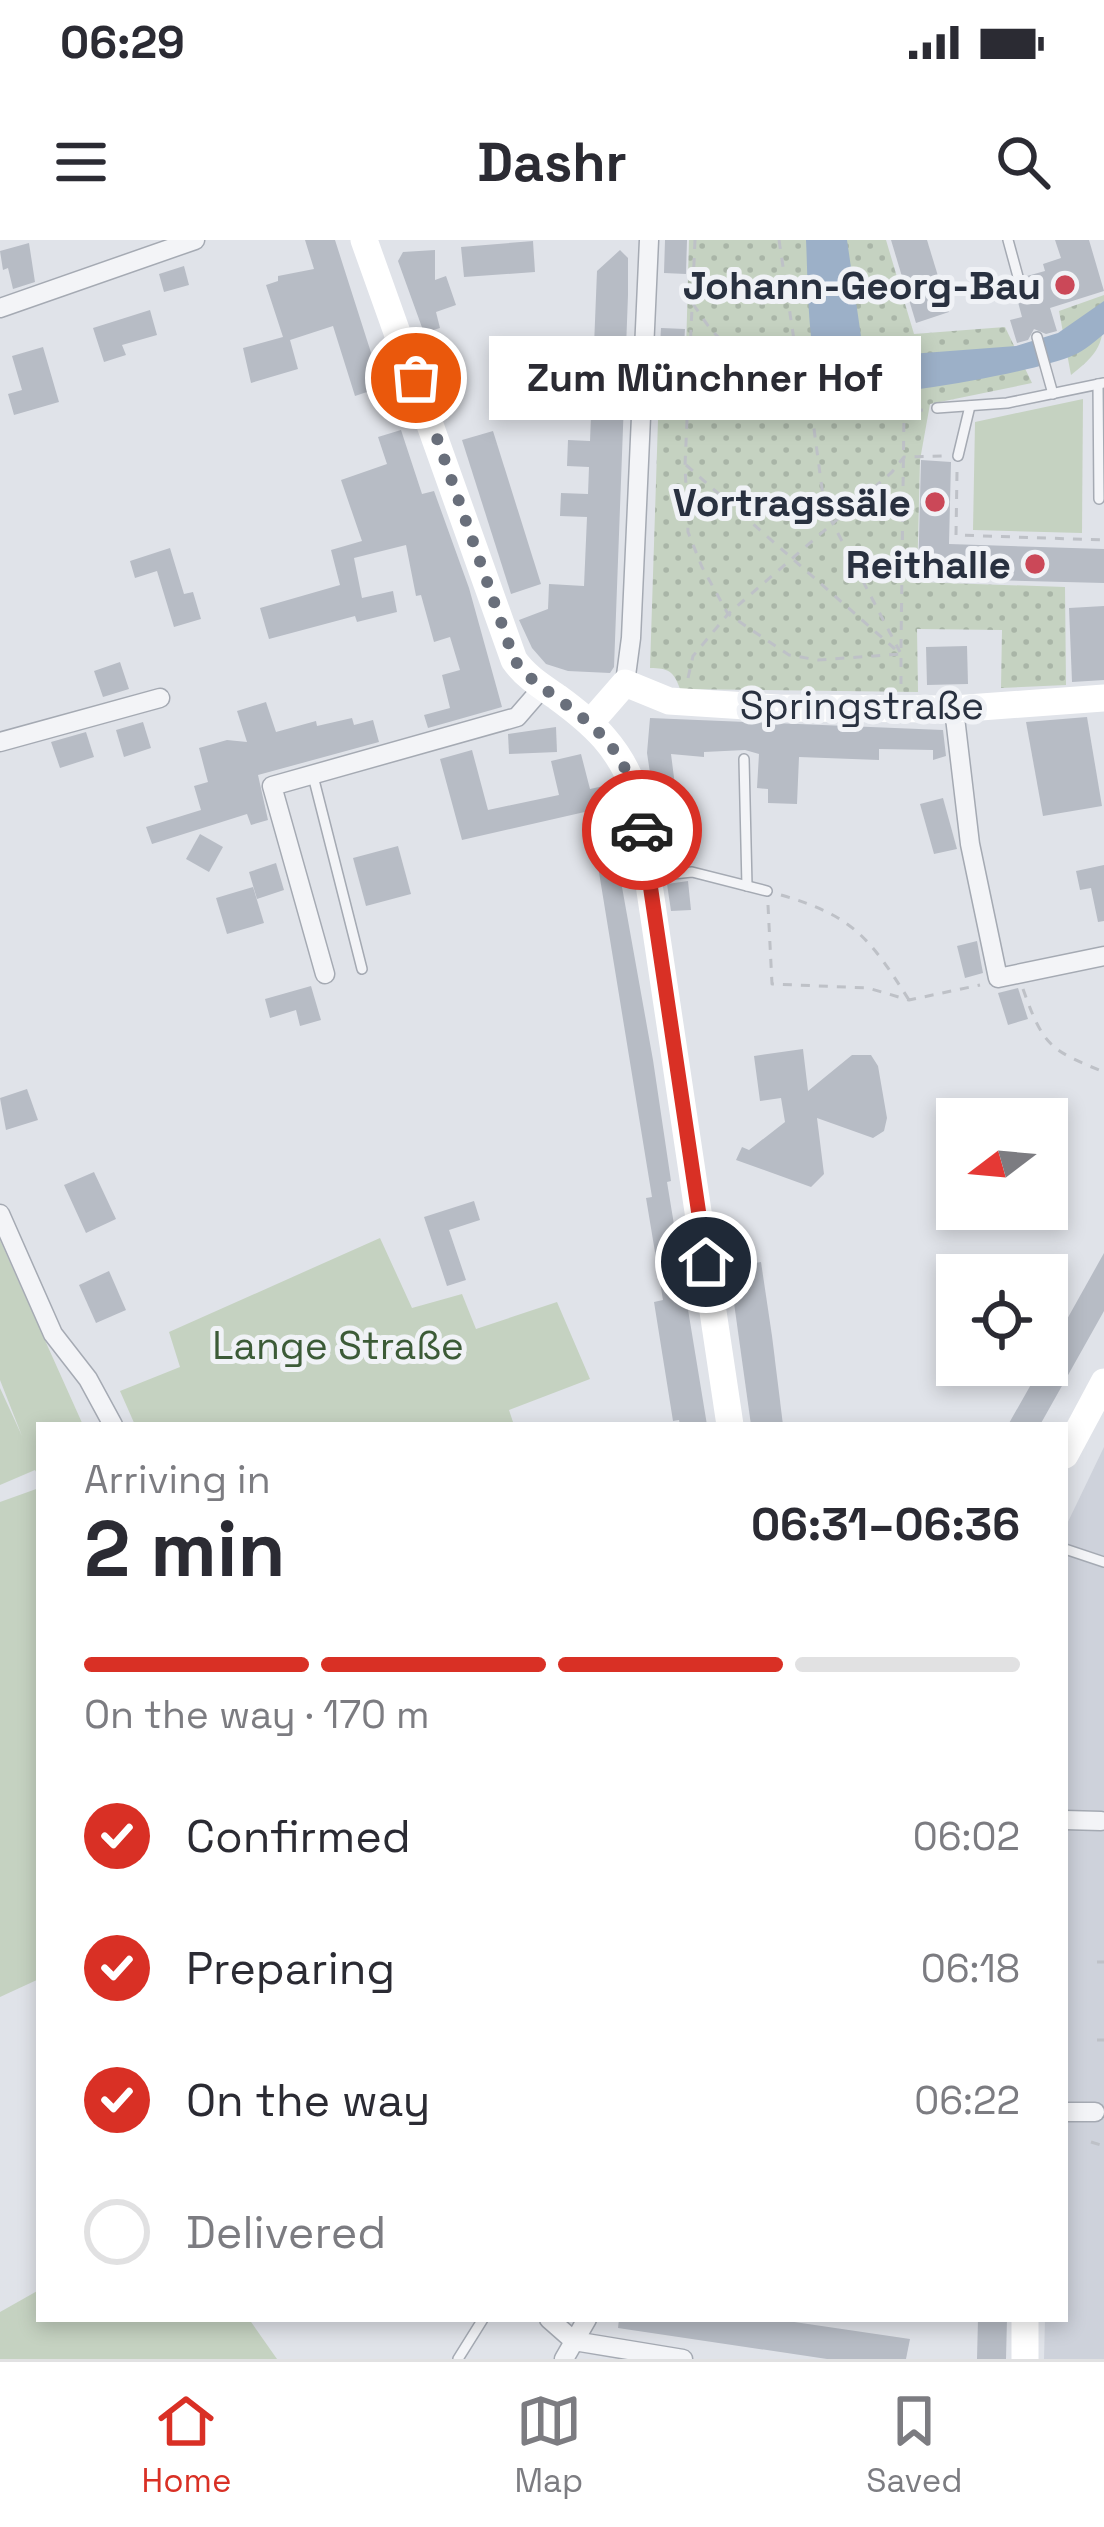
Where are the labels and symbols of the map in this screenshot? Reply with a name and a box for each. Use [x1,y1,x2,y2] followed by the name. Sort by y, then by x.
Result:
[683,261,1041,310] place label: Johann-Georg-Bau
[1052,272,1078,298] marker: Johann-Georg-Bau
[365,327,467,429] pin
[488,336,920,420] callout: Zum Münchner Hof
[673,478,911,527] place label: Vortragssäle
[922,489,948,515] marker: Vortragssäle
[846,540,1011,589] place label: Reithalle
[1022,551,1048,577] marker: Reithalle
[740,681,984,730] street label: Springstraße
[582,770,702,890] courier
[936,1098,1068,1230] north arrow
[655,1211,757,1313] pin
[212,1321,464,1370] park label: Lange Straße

